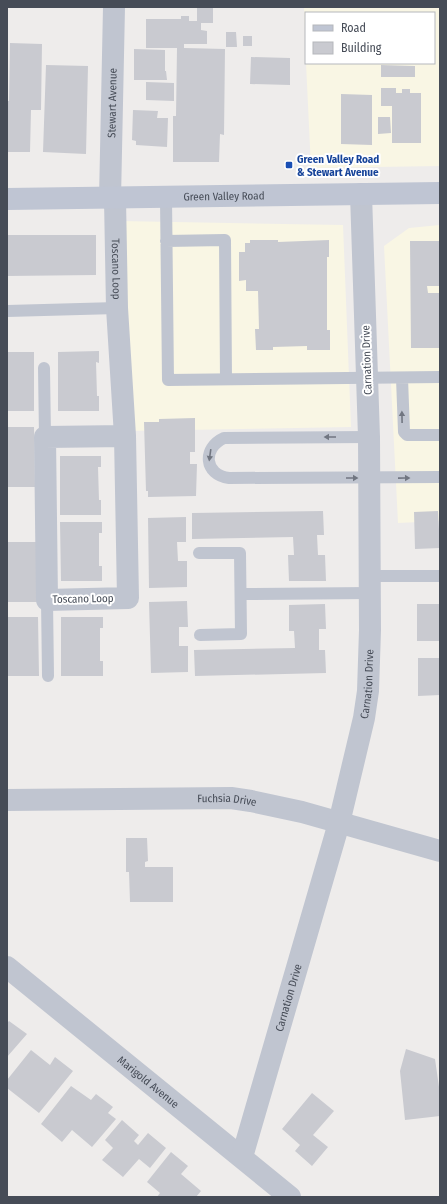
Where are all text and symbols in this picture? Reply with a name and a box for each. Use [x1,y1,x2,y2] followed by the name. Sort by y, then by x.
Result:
[305,12,435,64] legend
[341,21,366,35] text: Road
[341,41,382,55] text: Building
[105,68,119,138] street label: Stewart Avenue
[297,153,379,179] place label: Green Valley Road & Stewart Avenue
[284,160,294,170] marker: Green Valley Road & Stewart Avenue
[183,189,265,203] street label: Green Valley Road
[109,238,123,300] street label: Toscano Loop
[359,325,375,395] street label: Carnation Drive
[399,410,405,423] one-way arrow
[323,434,336,440] one-way arrow
[207,449,213,462] one-way arrow
[346,475,359,481] one-way arrow
[398,475,411,481] one-way arrow
[52,592,114,606] street label: Toscano Loop
[357,649,376,720] street label: Carnation Drive
[197,792,258,809] street label: Fuchsia Drive
[272,962,304,1033] street label: Carnation Drive
[115,1053,181,1111] street label: Marigold Avenue

